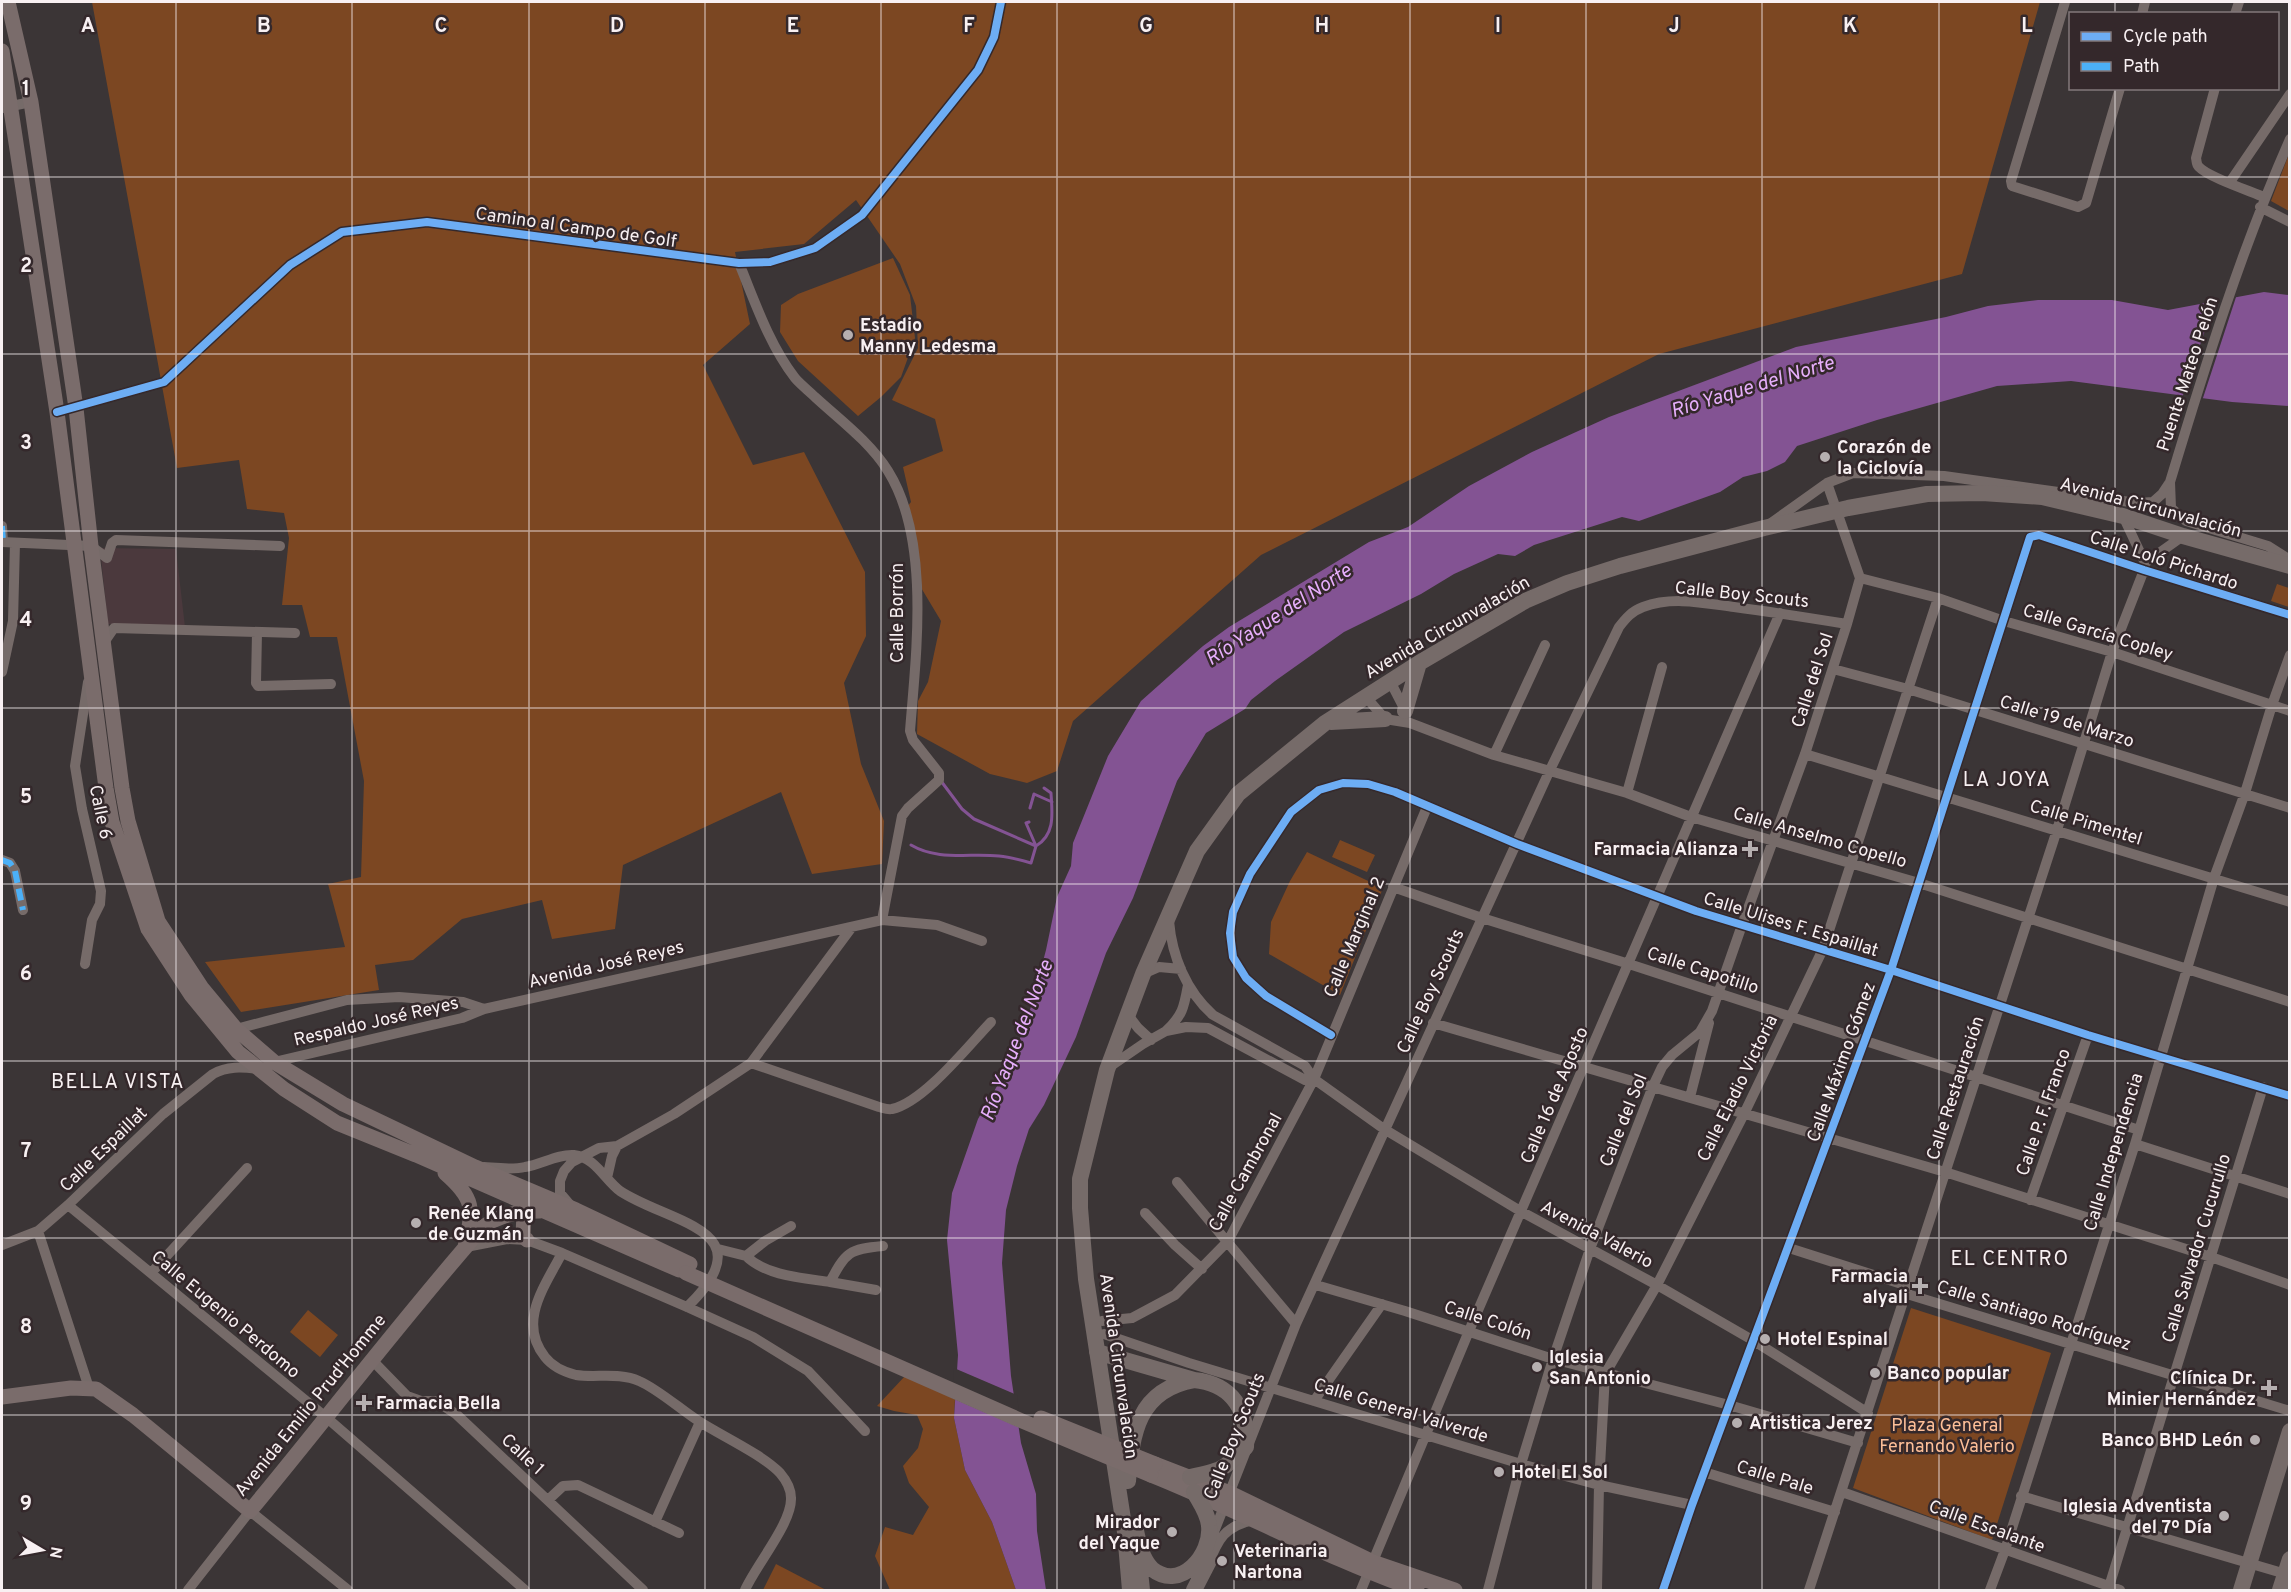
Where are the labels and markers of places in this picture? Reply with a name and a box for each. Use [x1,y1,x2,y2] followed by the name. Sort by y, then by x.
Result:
[860,315,996,359] place label: Estadio Manny Ledesma
[841,328,855,342] marker: Estadio Manny Ledesma
[1837,437,1931,481] place label: Corazón de la Ciclovía
[1818,450,1832,464] marker: Corazón de la Ciclovía
[1593,839,1738,862] place label: Farmacia Alianza
[1743,842,1757,856] marker: Farmacia Alianza
[428,1203,535,1247] place label: Renée Klang de Guzmán
[409,1216,423,1230] marker: Renée Klang de Guzmán
[1831,1266,1908,1310] place label: Farmacia alyali
[1913,1279,1927,1293] marker: Farmacia alyali
[1777,1329,1888,1352] place label: Hotel Espinal
[1758,1332,1772,1346] marker: Hotel Espinal
[1549,1347,1651,1391] place label: Iglesia San Antonio
[1530,1360,1544,1374] marker: Iglesia San Antonio
[1887,1363,2010,1386] place label: Banco popular
[1868,1366,1882,1380] marker: Banco popular
[2107,1368,2256,1412] place label: Clínica Dr. Minier Hernández
[2260,1379,2278,1397] marker: Clínica Dr. Minier Hernández
[376,1393,501,1416] place label: Farmacia Bella
[357,1396,371,1410] marker: Farmacia Bella
[1749,1413,1873,1436] place label: Artistica Jerez
[1730,1416,1744,1430] marker: Artistica Jerez
[2101,1430,2243,1453] place label: Banco BHD León
[2248,1433,2262,1447] marker: Banco BHD León
[1511,1462,1608,1485] place label: Hotel El Sol
[1492,1465,1506,1479] marker: Hotel El Sol
[2063,1496,2212,1540] place label: Iglesia Adventista del 7º Día
[2217,1509,2231,1523] marker: Iglesia Adventista del 7º Día
[1079,1512,1160,1556] place label: Mirador del Yaque
[1165,1525,1179,1539] marker: Mirador del Yaque
[1234,1541,1327,1585] place label: Veterinaria Nartona
[1215,1554,1229,1568] marker: Veterinaria Nartona

